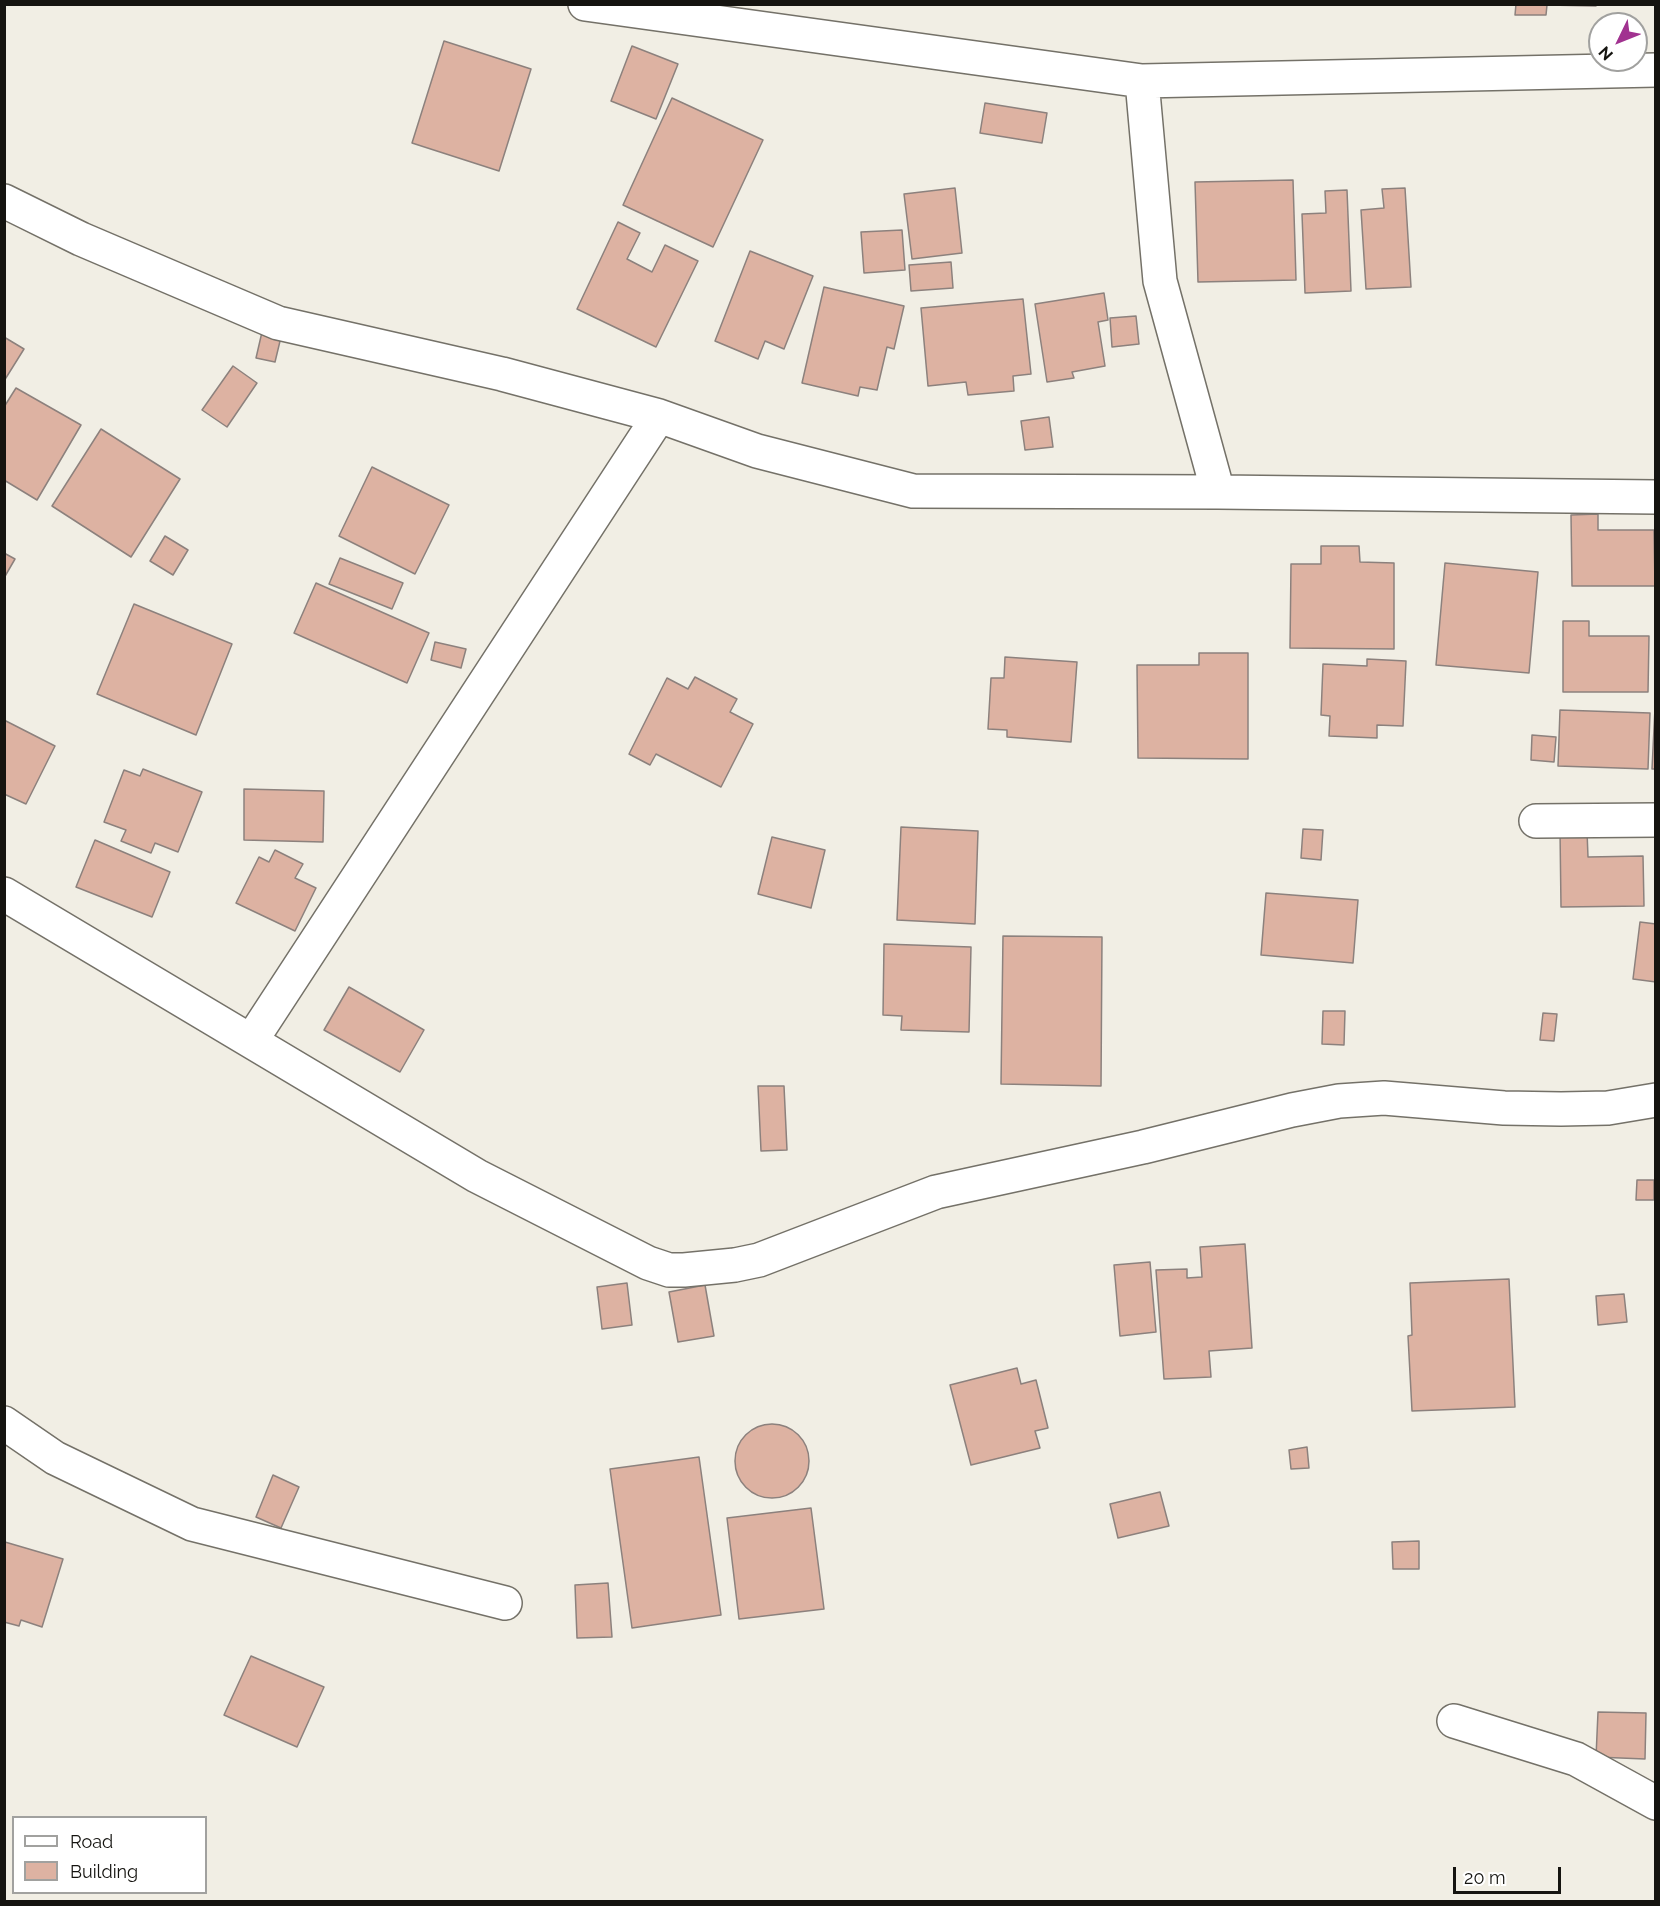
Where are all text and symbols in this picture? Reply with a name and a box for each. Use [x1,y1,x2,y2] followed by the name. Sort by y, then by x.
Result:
[1588,12,1648,72] north arrow
[1595,42,1617,64] text: N
[12,1816,207,1894] legend
[70,1831,113,1852] text: Road
[1456,1855,1564,1893] scale bar
[70,1861,138,1882] text: Building
[1464,1867,1506,1888] text: 20 m

